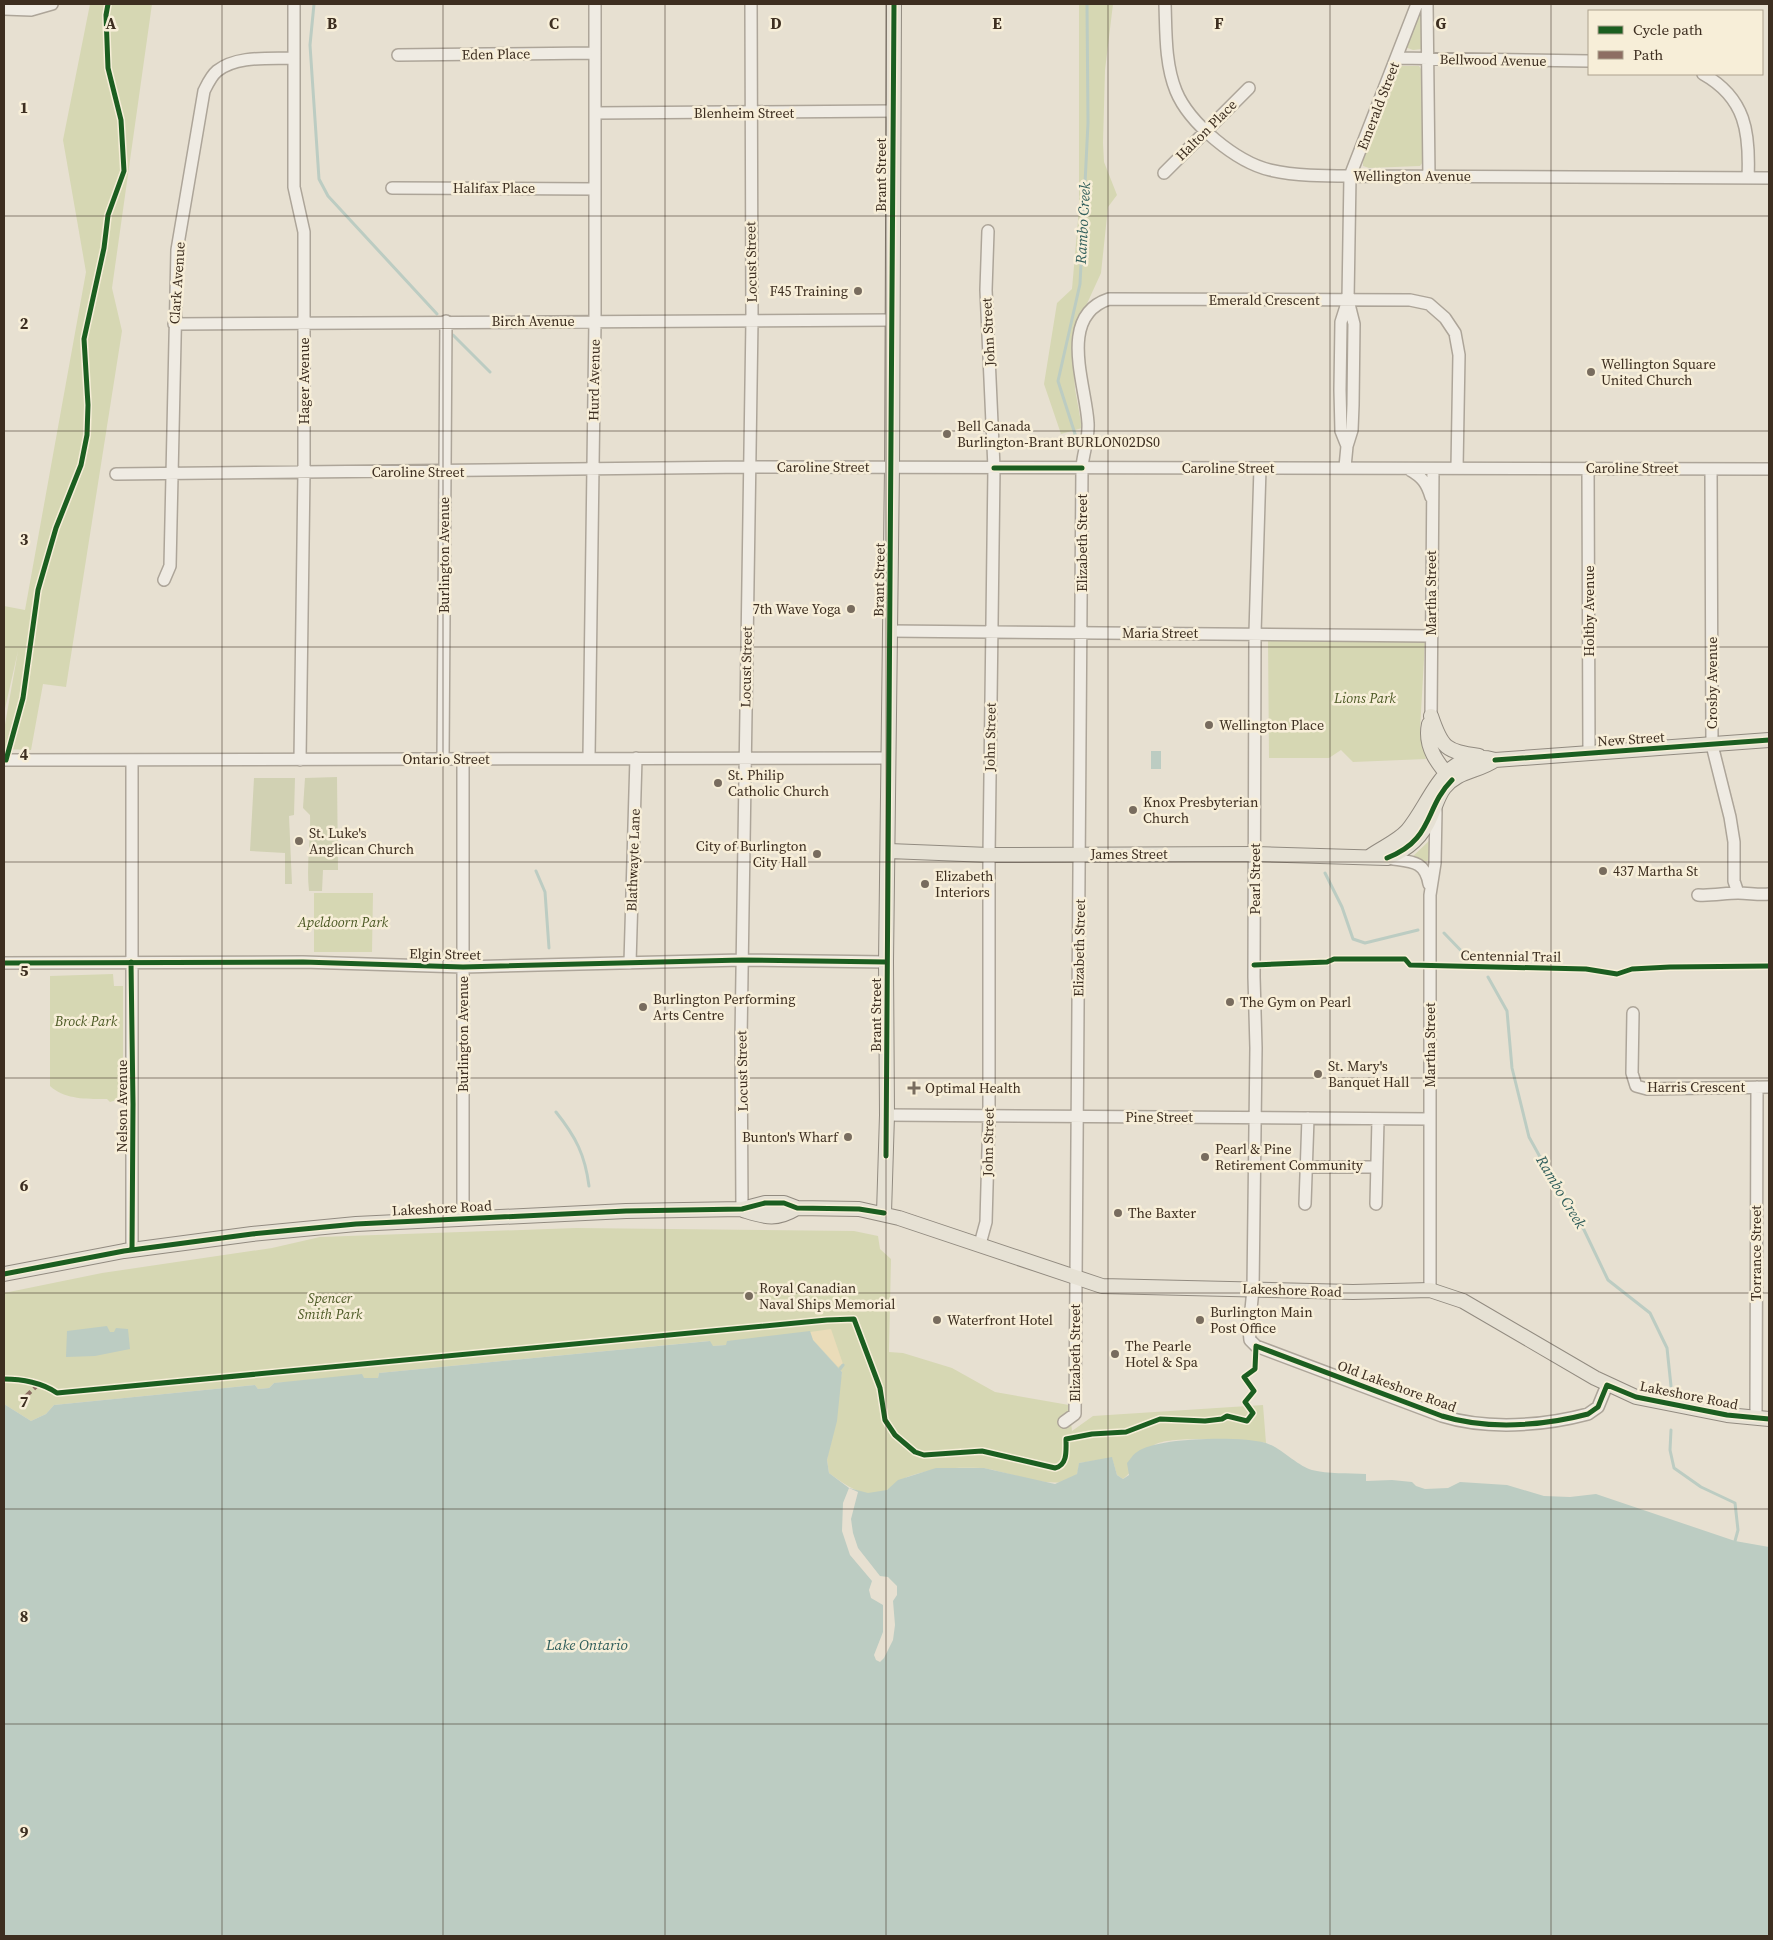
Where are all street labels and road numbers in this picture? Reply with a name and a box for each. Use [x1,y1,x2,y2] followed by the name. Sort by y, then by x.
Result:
[462,43,530,65] street label: Eden Place
[1439,49,1547,71] street label: Bellwood Avenue
[1352,59,1404,153] street label: Emerald Street
[1171,95,1241,165] street label: Halton Place
[694,103,795,123] street label: Blenheim Street
[871,138,891,212] street label: Brant Street
[1353,166,1471,186] street label: Wellington Avenue
[453,178,535,198] street label: Halifax Place
[740,221,762,303] street label: Locust Street
[164,241,190,325] street label: Clark Avenue
[1208,290,1320,310] street label: Emerald Crescent
[976,297,1000,368] street label: John Street
[491,311,575,331] street label: Birch Avenue
[294,337,314,425] street label: Hager Avenue
[583,339,605,421] street label: Hurd Avenue
[777,457,870,477] street label: Caroline Street
[1182,458,1275,478] street label: Caroline Street
[1586,458,1679,478] street label: Caroline Street
[372,462,465,482] street label: Caroline Street
[1072,494,1092,592] street label: Elizabeth Street
[434,497,454,613] street label: Burlington Avenue
[868,542,890,617] street label: Brant Street
[1421,550,1441,636] street label: Martha Street
[1579,565,1599,657] street label: Holtby Avenue
[1122,623,1198,643] street label: Maria Street
[735,626,757,708] street label: Locust Street
[1702,637,1722,729] street label: Crosby Avenue
[979,702,1001,773] street label: John Street
[1597,727,1666,751] street label: New Street
[402,749,490,769] street label: Ontario Street
[621,808,645,912] street label: Blathwayte Lane
[1245,843,1265,915] street label: Pearl Street
[1089,844,1168,864] street label: James Street
[1068,898,1090,997] street label: Elizabeth Street
[409,943,482,965] street label: Elgin Street
[1460,945,1562,967] street label: Centennial Trail
[453,976,473,1092] street label: Burlington Avenue
[866,978,886,1052] street label: Brant Street
[1420,1002,1440,1088] street label: Martha Street
[731,1030,753,1112] street label: Locust Street
[112,1060,132,1152] street label: Nelson Avenue
[1647,1077,1745,1097] street label: Harris Crescent
[977,1107,999,1178] street label: John Street
[1125,1107,1193,1127] street label: Pine Street
[392,1195,492,1221] street label: Lakeshore Road
[1746,1205,1766,1301] street label: Torrance Street
[1242,1278,1342,1302] street label: Lakeshore Road
[1065,1304,1085,1402] street label: Elizabeth Street
[1335,1355,1459,1417] street label: Old Lakeshore Road
[1638,1376,1740,1414] street label: Lakeshore Road

